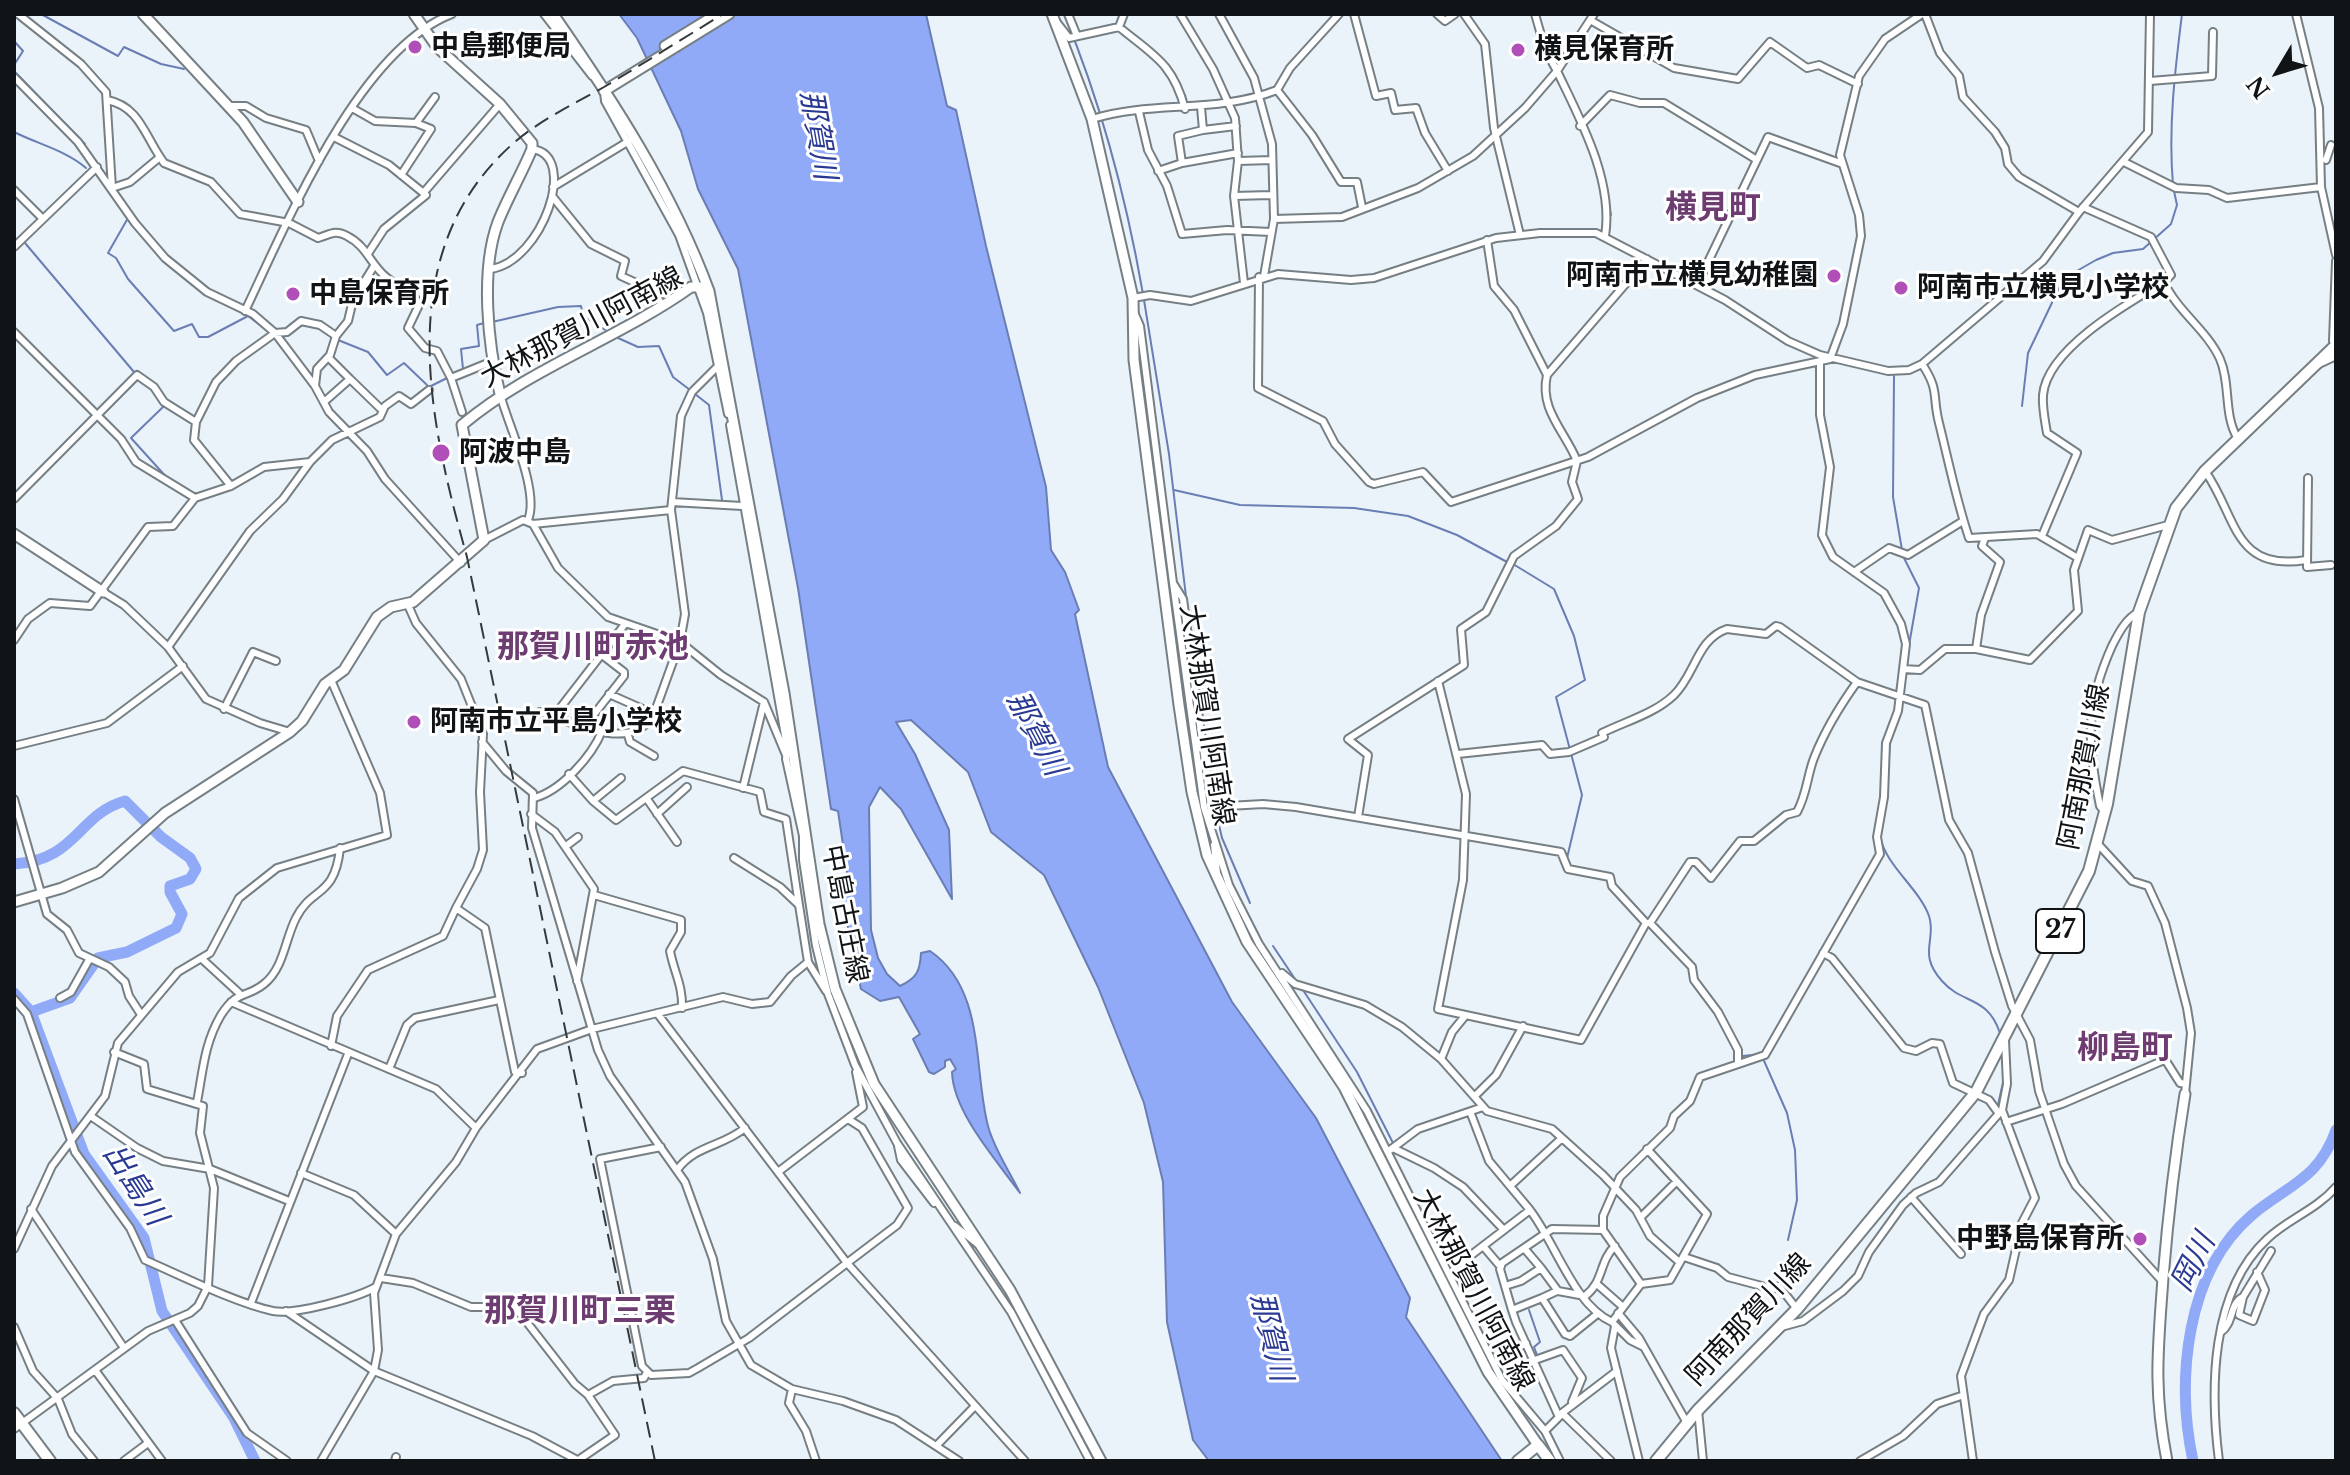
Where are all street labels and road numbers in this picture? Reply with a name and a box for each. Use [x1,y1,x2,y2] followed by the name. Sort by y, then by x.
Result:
[475,261,689,395] street label: 大林那賀川阿南線
[1172,602,1240,828] street label: 大林那賀川阿南線
[2052,681,2118,853] street label: 阿南那賀川線
[814,842,874,986] street label: 中島古庄線
[2036,909,2084,953] road number: 27
[1406,1183,1540,1397] street label: 大林那賀川阿南線
[1679,1247,1819,1393] street label: 阿南那賀川線

